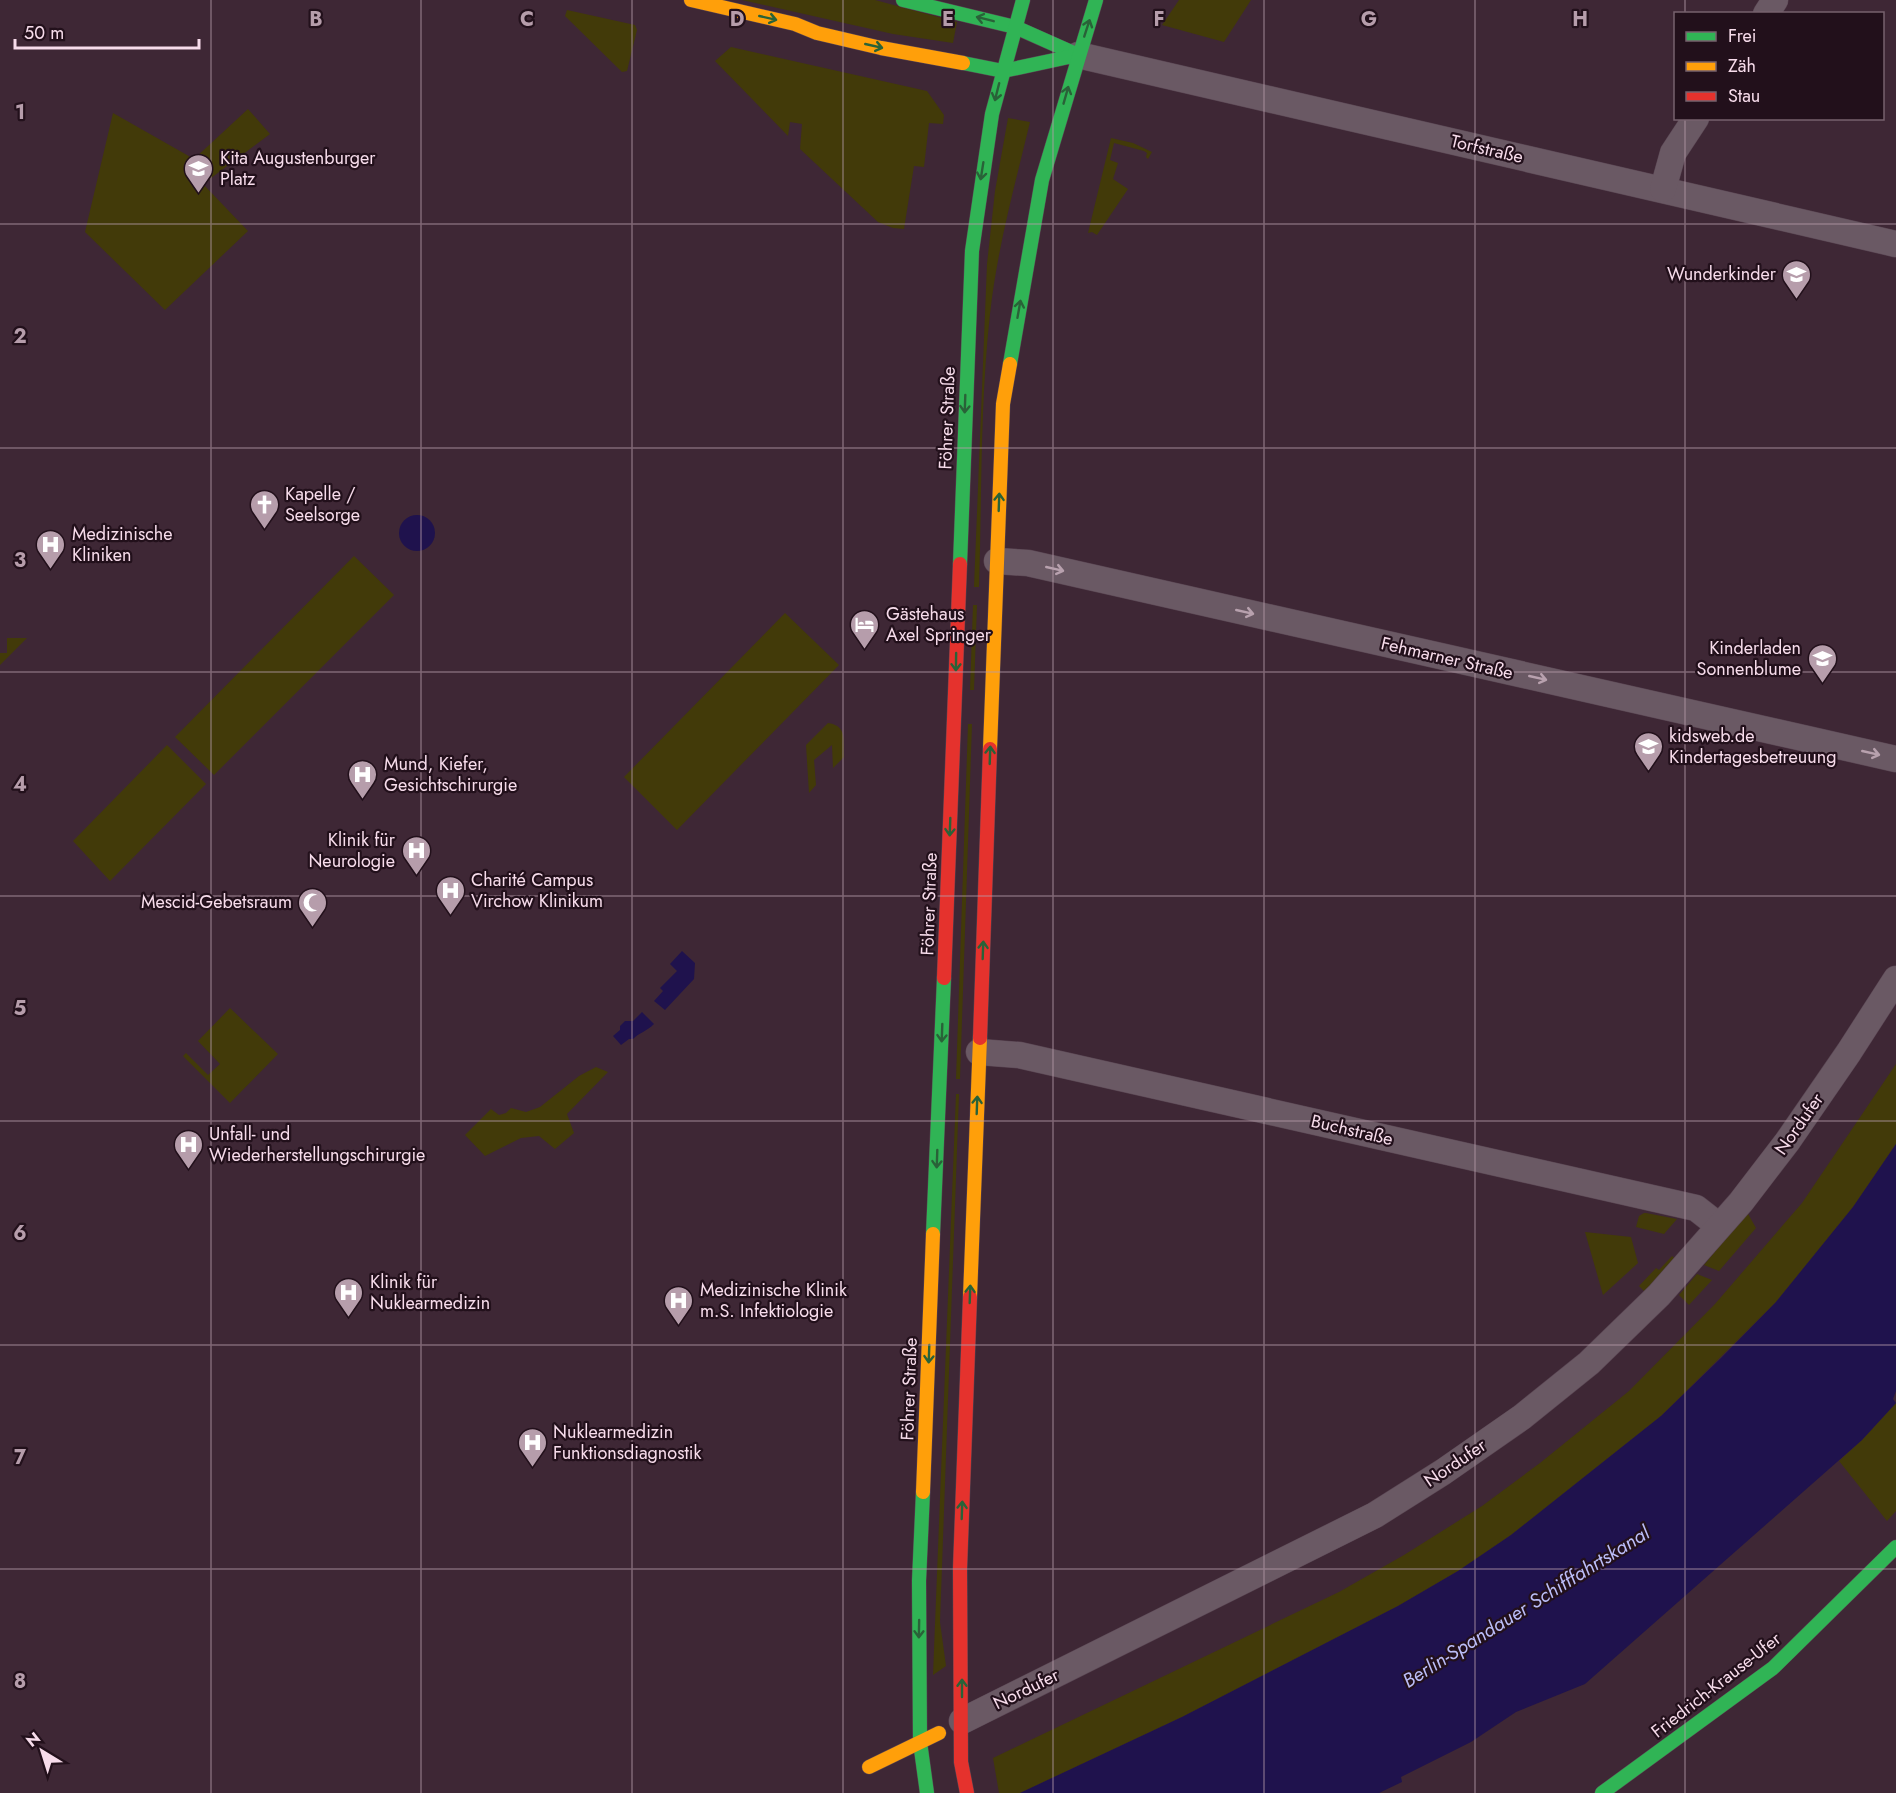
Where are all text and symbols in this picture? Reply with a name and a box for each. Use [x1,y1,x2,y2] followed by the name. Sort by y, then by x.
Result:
[309,5,323,34] text: B
[520,5,534,34] text: C
[730,5,744,34] text: D
[942,5,954,34] text: E
[1153,5,1165,34] text: F
[1361,5,1377,34] text: G
[1572,5,1588,34] text: H
[15,12,200,50] scale bar
[759,12,778,24] one-way arrow
[1674,12,1884,120] legend
[976,13,995,25] one-way arrow
[1082,19,1093,38] one-way arrow
[24,20,64,46] text: 50 m
[1728,23,1757,49] text: Frei
[864,41,883,53] one-way arrow
[1728,53,1756,79] text: Zäh
[991,83,1003,102] one-way arrow
[1728,83,1760,109] text: Stau
[1061,85,1073,104] one-way arrow
[15,98,25,127] text: 1
[1448,128,1526,170] street label: Torfstraße
[220,145,376,192] place label: Kita Augustenburger Platz
[183,152,215,194] school or university icon: Kita Augustenburger Platz
[976,161,987,181] one-way arrow
[1781,258,1813,300] school or university icon: Wunderkinder
[1667,261,1777,287] place label: Wunderkinder
[1014,300,1025,319] one-way arrow
[13,322,27,351] text: 2
[932,366,962,470] street label: Föhrer Straße
[959,394,971,414] one-way arrow
[285,481,360,528] place label: Kapelle / Seelsorge
[248,488,280,530] church icon: Kapelle / Seelsorge
[994,493,1005,513] one-way arrow
[72,521,172,568] place label: Medizinische Kliniken
[35,528,67,570] hospital icon: Medizinische Kliniken
[14,546,26,575] text: 3
[1045,564,1064,575] one-way arrow
[886,601,992,648] place label: Gästehaus Axel Springer
[1235,607,1254,618] one-way arrow
[849,608,881,650] hotel icon: Gästehaus Axel Springer
[1378,630,1516,686] street label: Fehmarner Straße
[1697,635,1801,682] place label: Kinderladen Sonnenblume
[1806,642,1838,684] school or university icon: Kinderladen Sonnenblume
[950,652,962,672] one-way arrow
[1527,673,1547,684] one-way arrow
[1669,723,1836,770] place label: kidsweb.de Kindertagesbetreuung
[1632,730,1664,772] school or university icon: kidsweb.de Kindertagesbetreuung
[984,746,996,766] one-way arrow
[1861,748,1880,760] one-way arrow
[384,751,517,798] place label: Mund, Kiefer, Gesichtschirurgie
[347,758,379,800] hospital icon: Mund, Kiefer, Gesichtschirurgie
[13,770,27,799] text: 4
[945,816,956,836] one-way arrow
[308,827,396,874] place label: Klinik für Neurologie
[400,834,432,876] hospital icon: Klinik für Neurologie
[914,852,944,956] street label: Föhrer Straße
[471,867,603,914] place label: Charité Campus Virchow Klinikum
[434,874,466,916] hospital icon: Charité Campus Virchow Klinikum
[297,886,329,928] mosque icon: Mescid-Gebetsraum
[141,889,292,915] place label: Mescid-Gebetsraum
[977,941,988,961] one-way arrow
[14,994,27,1023] text: 5
[937,1022,948,1042] one-way arrow
[1768,1087,1830,1160] street label: Nordufer
[971,1095,983,1115] one-way arrow
[1308,1108,1396,1152] street label: Buchstraße
[209,1121,425,1168] place label: Unfall- und Wiederherstellungschirurgie
[172,1128,204,1170] hospital icon: Unfall- und Wiederherstellungschirurgie
[931,1149,942,1169] one-way arrow
[13,1219,27,1248] text: 6
[370,1269,490,1316] place label: Klinik für Nuklearmedizin
[333,1276,365,1318] hospital icon: Klinik für Nuklearmedizin
[700,1277,847,1324] place label: Medizinische Klinik m.S. Infektiologie
[663,1284,695,1326] hospital icon: Medizinische Klinik m.S. Infektiologie
[964,1285,976,1305] one-way arrow
[894,1337,924,1441] street label: Föhrer Straße
[923,1344,934,1364] one-way arrow
[553,1419,701,1466] place label: Nuklearmedizin Funktionsdiagnostik
[516,1426,548,1468] hospital icon: Nuklearmedizin Funktionsdiagnostik
[1419,1432,1492,1493] street label: Nordufer
[14,1443,27,1472] text: 7
[956,1501,967,1521] one-way arrow
[1397,1518,1657,1695] water label: Berlin-Spandauer Schifffahrtskanal
[913,1618,924,1638] one-way arrow
[1646,1626,1787,1744] street label: Friedrich-Krause-Ufer
[989,1662,1064,1716] street label: Nordufer
[14,1667,26,1696] text: 8
[956,1678,968,1698] one-way arrow
[12,1721,72,1781] north arrow
[21,1727,45,1753] text: N

